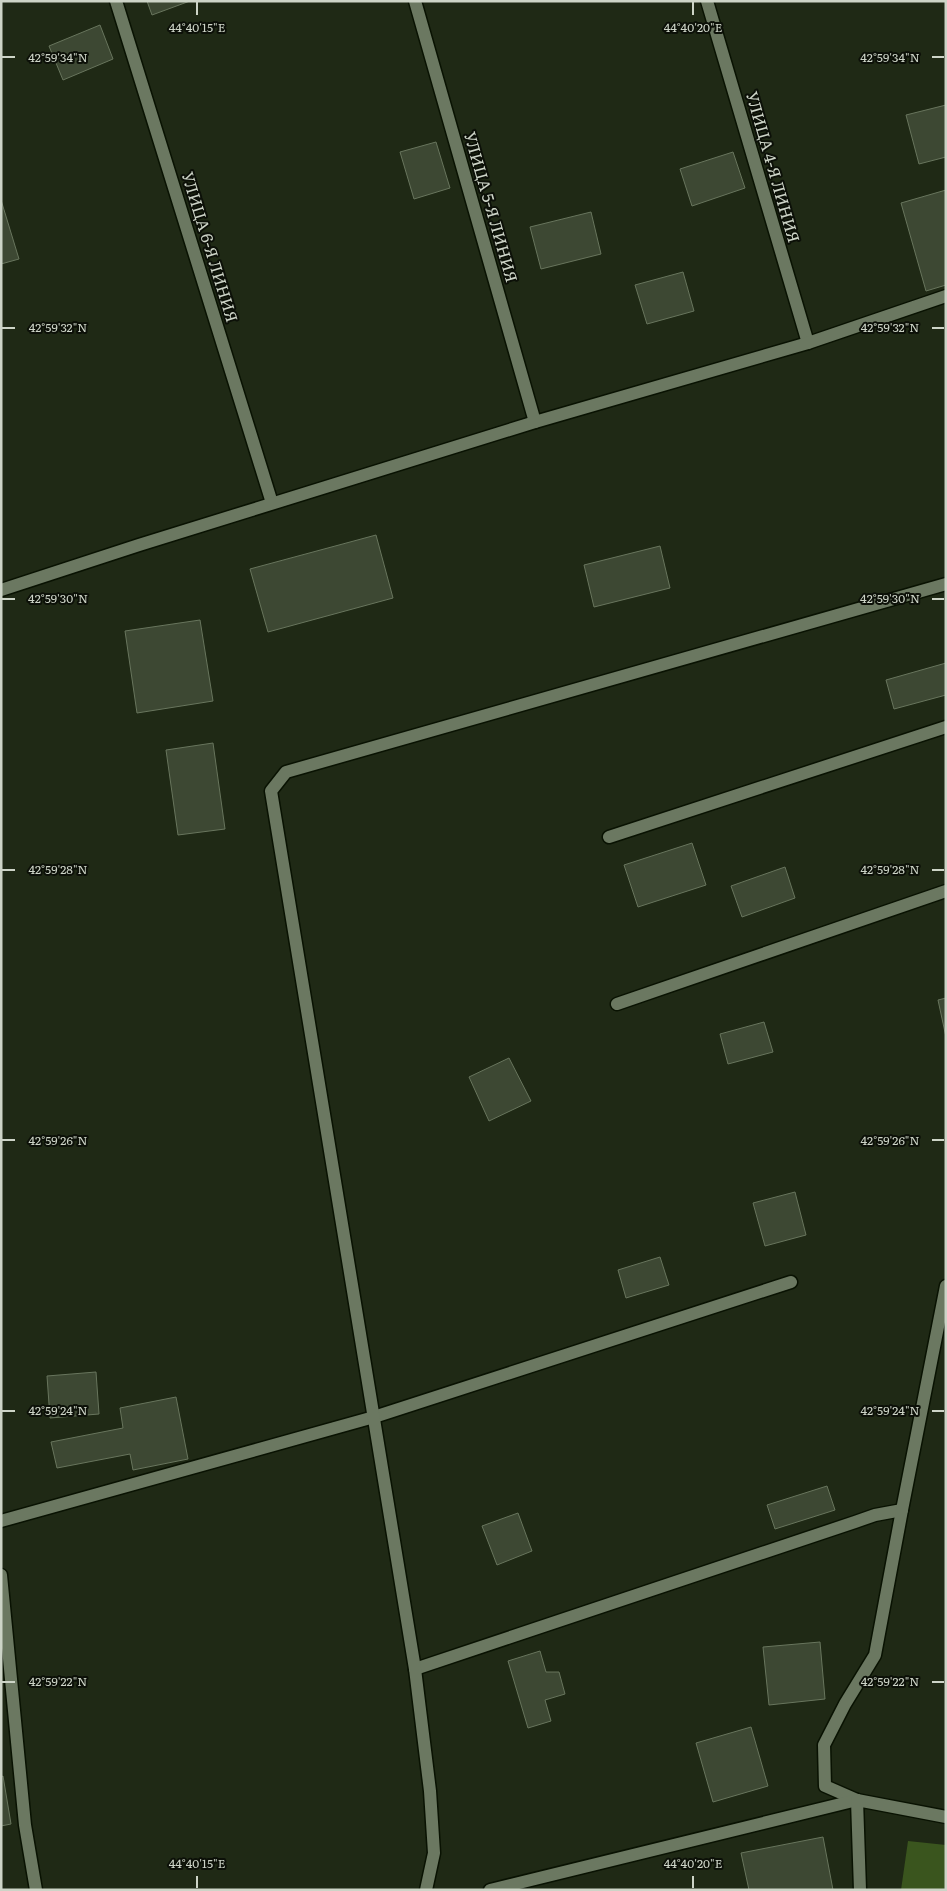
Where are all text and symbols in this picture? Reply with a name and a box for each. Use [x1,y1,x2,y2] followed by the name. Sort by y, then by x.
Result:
[169,18,226,36] text: 44°40'15"E
[664,18,723,36] text: 44°40'20"E
[28,48,88,66] text: 42°59'34"N
[860,48,920,66] text: 42°59'34"N
[741,88,807,245] street label: УЛИЦА 4-Я ЛИНИЯ
[459,129,525,285] street label: УЛИЦА 5-Я ЛИНИЯ
[177,168,245,325] street label: УЛИЦА 6-Я ЛИНИЯ
[29,318,87,336] text: 42°59'32"N
[861,318,919,336] text: 42°59'32"N
[28,589,88,607] text: 42°59'30"N
[860,589,920,607] text: 42°59'30"N
[28,860,88,878] text: 42°59'28"N
[860,860,920,878] text: 42°59'28"N
[28,1131,88,1149] text: 42°59'26"N
[860,1131,920,1149] text: 42°59'26"N
[28,1401,88,1419] text: 42°59'24"N
[860,1401,920,1419] text: 42°59'24"N
[29,1672,87,1690] text: 42°59'22"N
[861,1672,919,1690] text: 42°59'22"N
[169,1854,226,1872] text: 44°40'15"E
[664,1854,723,1872] text: 44°40'20"E

